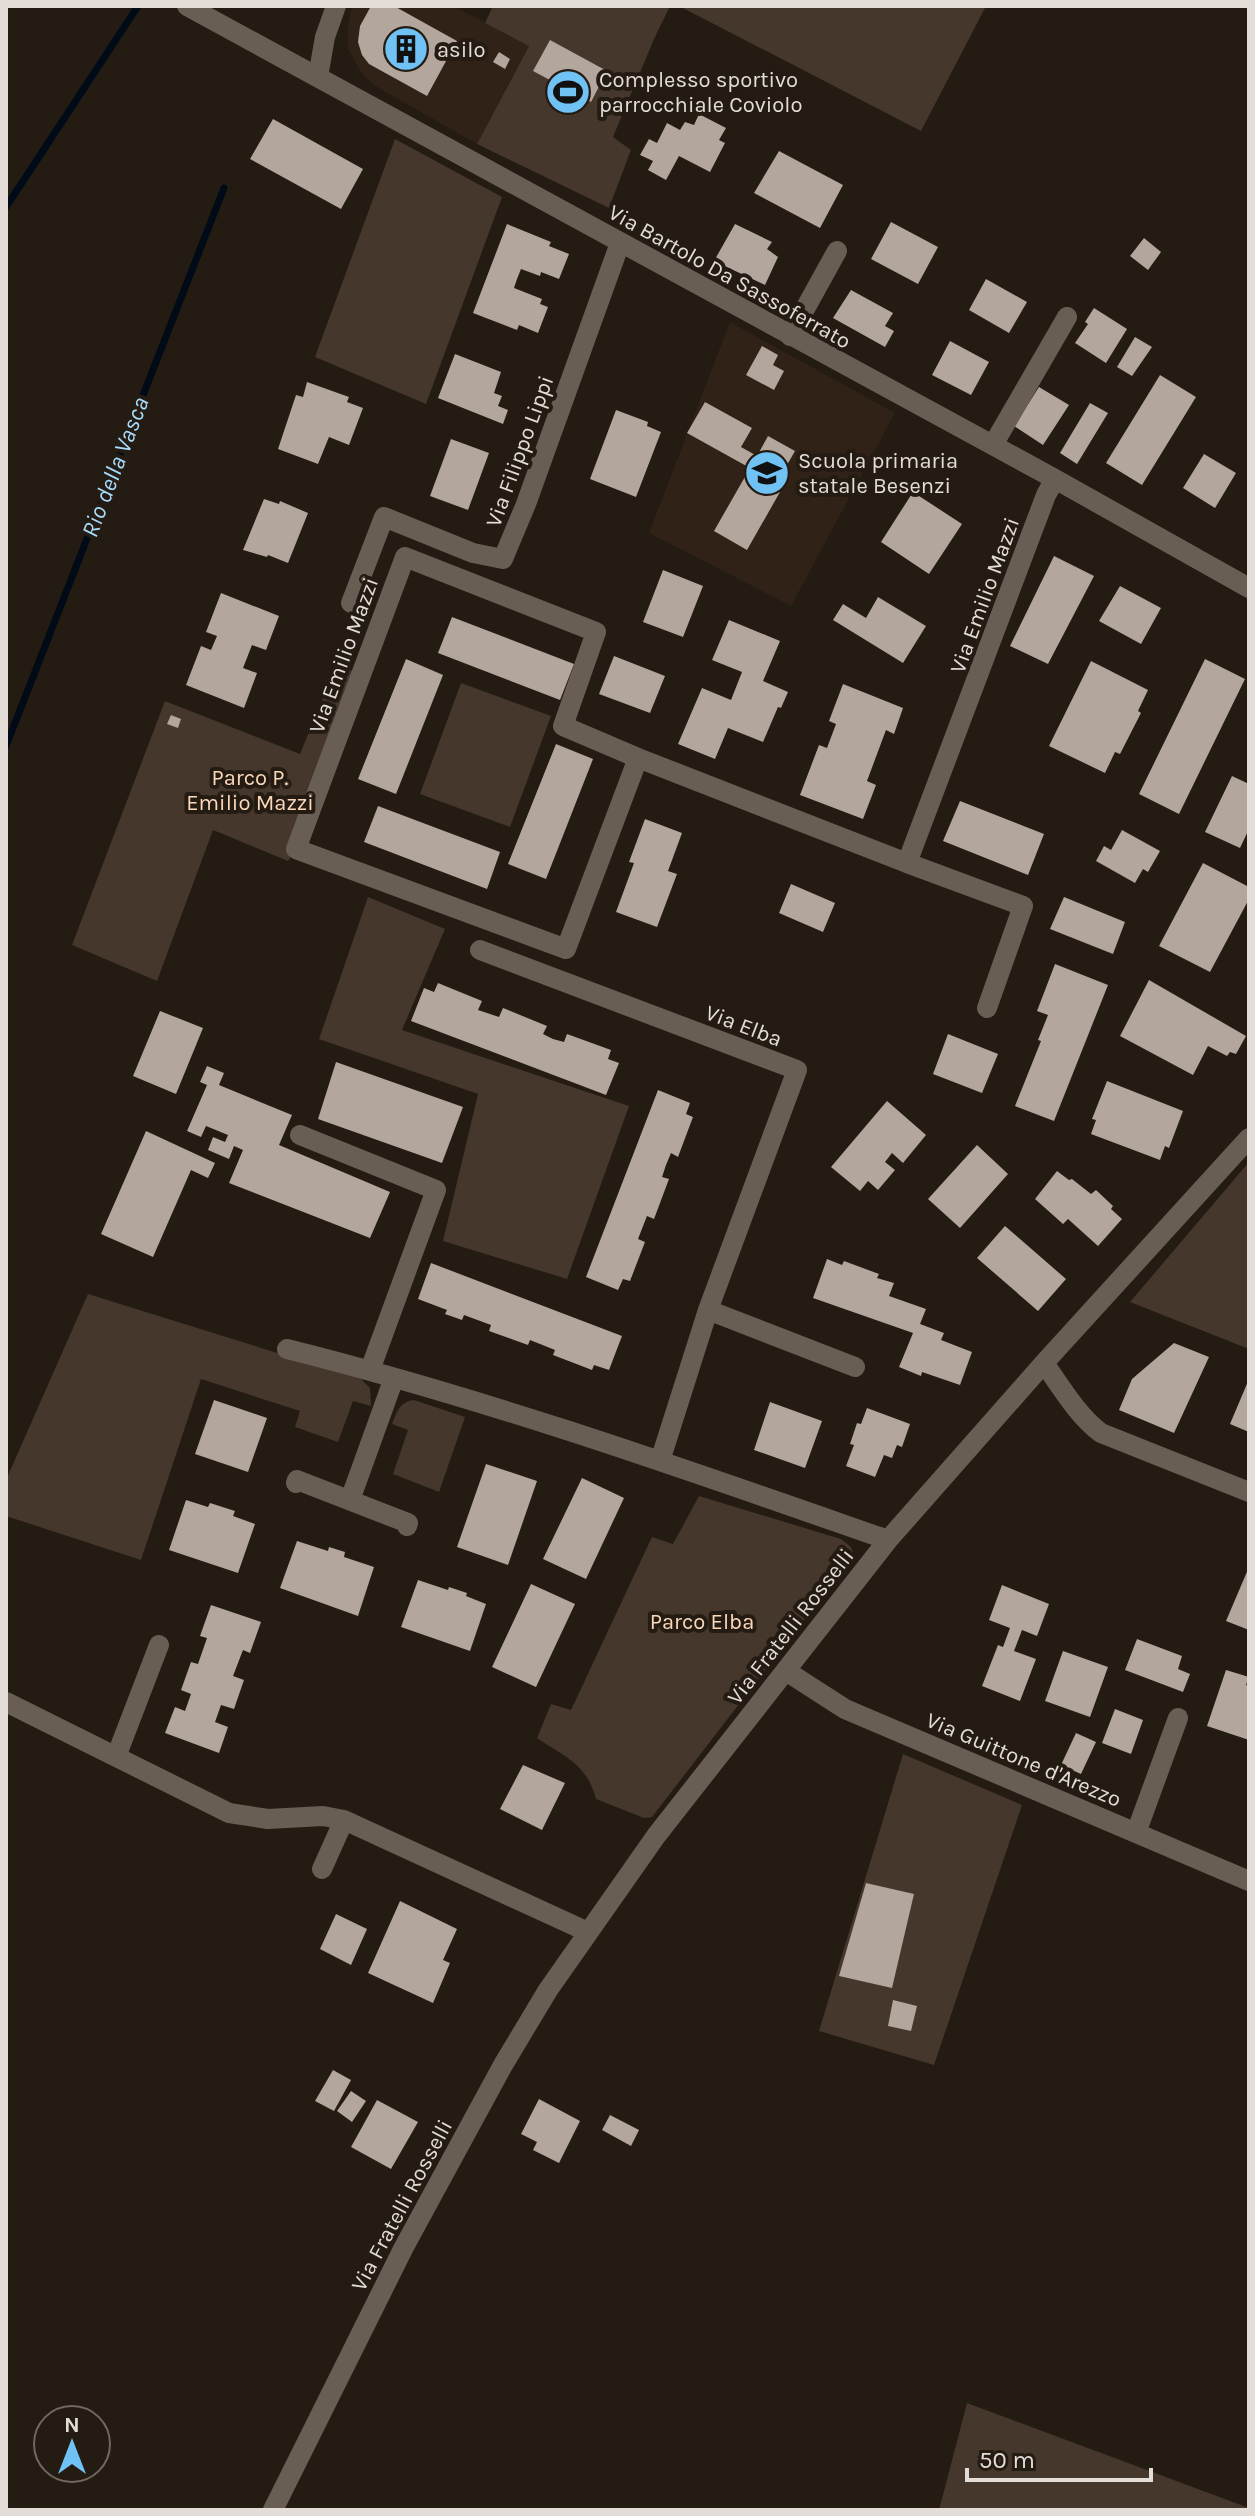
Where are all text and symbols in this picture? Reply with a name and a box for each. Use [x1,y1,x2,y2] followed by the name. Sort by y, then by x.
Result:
[382,25,430,73] building icon: asilo
[437,37,485,63] place label: asilo
[599,67,803,118] place label: Complesso sportivo parrocchiale Coviolo
[544,68,592,116] sports icon: Complesso sportivo parrocchiale Coviolo
[604,199,855,354] street label: Via Bartolo Da Sassoferrato
[481,372,559,531] street label: Via Filippo Lippi
[75,393,155,541] water label: Rio della Vasca
[798,448,958,499] place label: Scuola primaria statale Besenzi
[743,449,791,497] school or university icon: Scuola primaria statale Besenzi
[945,514,1025,677] street label: Via Emilio Mazzi
[304,574,384,737] street label: Via Emilio Mazzi
[186,765,314,816] park label: Parco P. Emilio Mazzi
[702,999,786,1052] street label: Via Elba
[722,1544,860,1710] street label: Via Fratelli Rosselli
[650,1609,754,1635] park label: Parco Elba
[922,1707,1125,1813] street label: Via Guittone d'Arezzo
[346,2115,458,2296] street label: Via Fratelli Rosselli
[32,2404,112,2484] north arrow
[64,2412,80,2438] text: N
[967,2432,1151,2482] scale bar
[979,2446,1035,2474] text: 50 m

